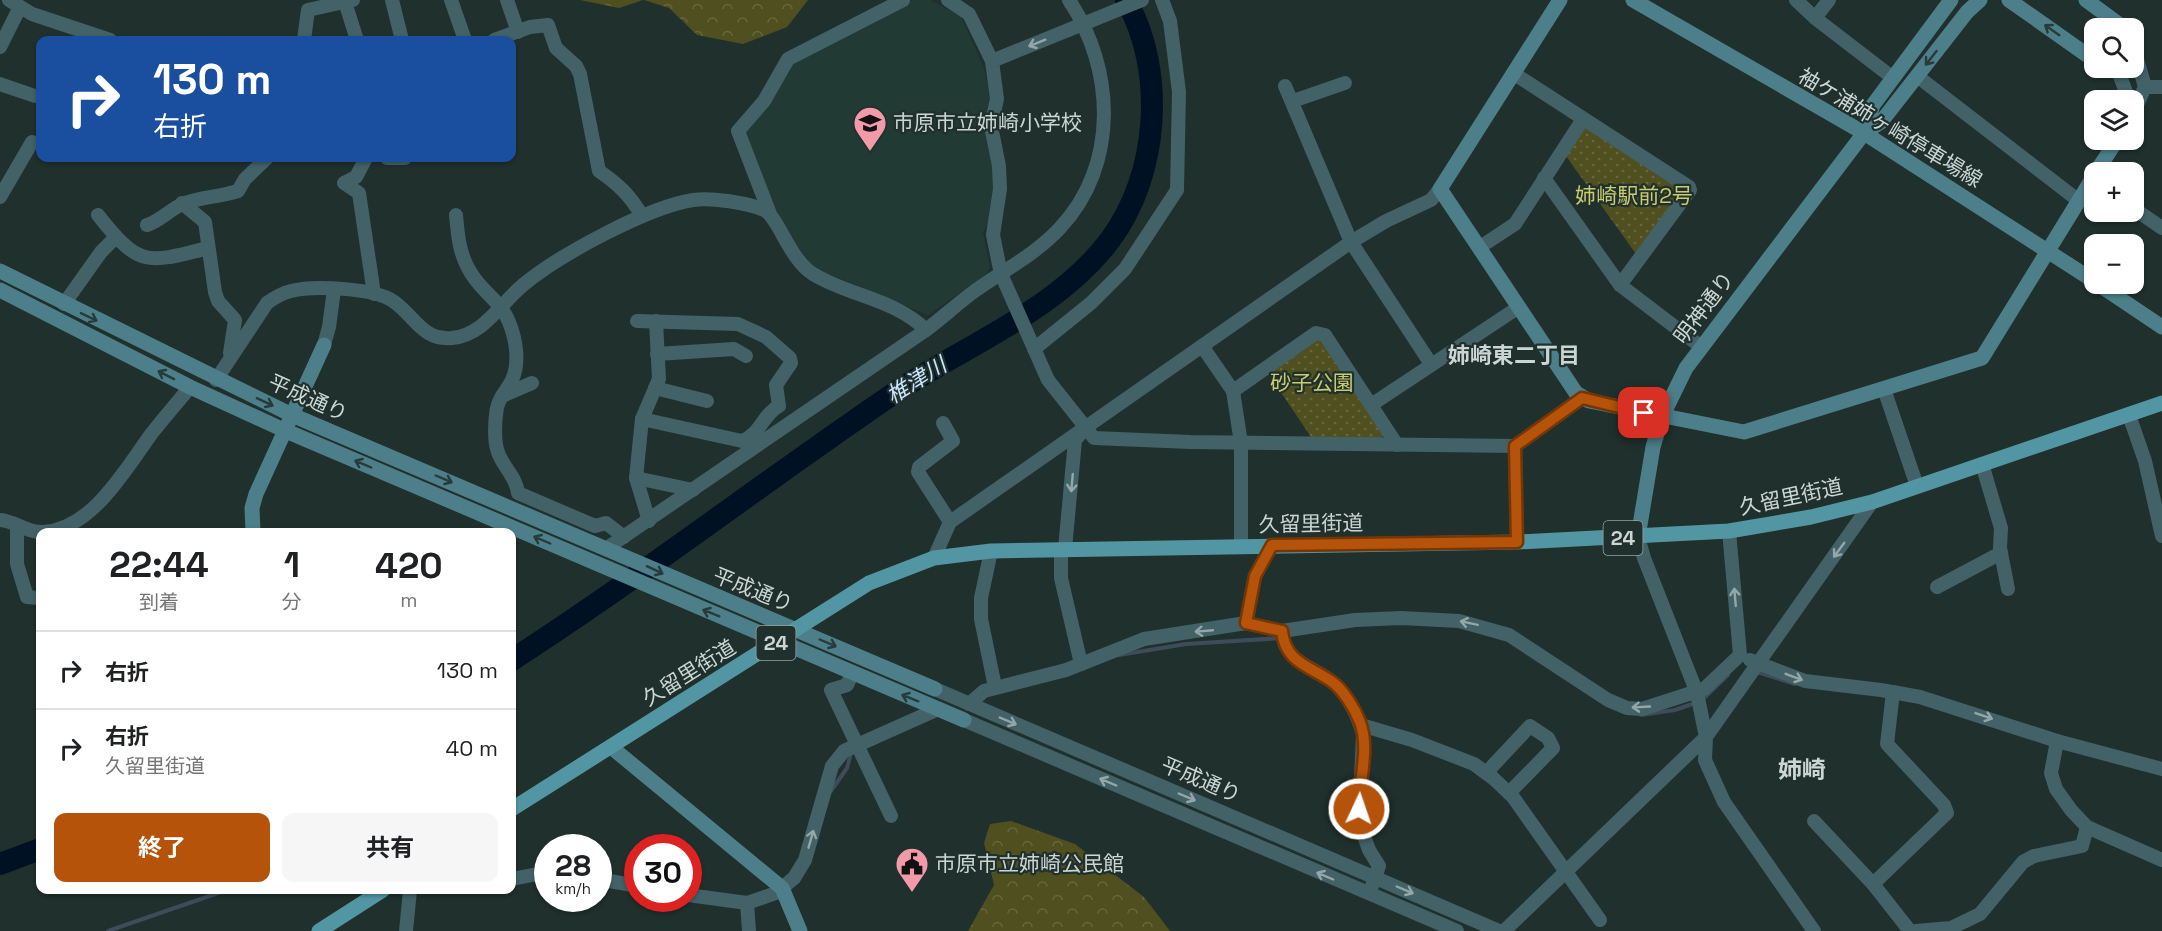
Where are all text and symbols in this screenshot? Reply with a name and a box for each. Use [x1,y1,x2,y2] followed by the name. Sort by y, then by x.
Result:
[2084,18,2144,294] map controls
[2084,18,2144,78] button: search
[2044,24,2060,36] one-way arrow
[1029,38,1047,49] one-way arrow
[1925,49,1938,65] one-way arrow
[153,53,271,106] text: 130 m
[54,60,132,138] icon: right
[1793,62,1987,193] street label: 袖ケ浦姉ヶ崎停車場線
[2084,90,2144,150] button: layers
[852,105,888,152] school or university icon: 市原市立姉崎小学校
[153,109,207,144] text: 右折
[893,109,1082,136] place label: 市原市立姉崎小学校
[2084,162,2144,222] button: +
[1575,182,1693,209] park label: 姉崎駅前2号
[2084,234,2144,294] button: −
[1668,266,1740,349] street label: 明神通り
[80,311,98,323] one-way arrow
[1448,341,1580,369] district label: 姉崎東二丁目
[881,350,953,409] water label: 椎津川
[264,368,352,427] street label: 平成通り
[157,369,175,380] one-way arrow
[1270,369,1354,396] park label: 砂子公園
[1618,387,1669,438] pin
[1627,396,1660,429] icon: arrive
[255,397,273,409] one-way arrow
[354,458,372,469] one-way arrow
[1737,472,1845,521] street label: 久留里街道
[1066,473,1077,493] one-way arrow
[434,474,453,485] one-way arrow
[1258,509,1364,538] street label: 久留里街道
[1604,521,1642,555] road number: 24
[533,534,551,545] one-way arrow
[1833,541,1845,557] one-way arrow
[109,542,209,588] text: 22:44
[284,542,300,588] text: 1
[375,543,443,589] text: 420
[709,561,797,618] street label: 平成通り
[645,565,664,576] one-way arrow
[400,587,418,613] text: m
[1729,587,1740,607] one-way arrow
[139,589,179,615] text: 到着
[282,589,302,615] text: 分
[702,607,721,618] one-way arrow
[1460,617,1479,628] one-way arrow
[756,626,796,660] road number: 24
[1195,626,1215,637] one-way arrow
[637,633,740,712] street label: 久留里街道
[819,638,837,649] one-way arrow
[54,654,87,687] icon: right
[437,656,498,684] text: 130 m
[105,658,149,686] text: 右折
[1784,672,1803,683] one-way arrow
[901,692,919,703] one-way arrow
[1632,702,1651,713] one-way arrow
[1974,711,1993,722] one-way arrow
[998,715,1016,727] one-way arrow
[105,722,149,750] text: 右折
[54,732,87,765] icon: right
[446,734,498,762] text: 40 m
[1157,751,1245,808] street label: 平成通り
[105,753,205,779] text: 久留里街道
[1778,754,1826,785] district label: 姉崎
[1099,776,1118,787] one-way arrow
[1327,777,1391,841] position arrow
[1177,792,1196,803] one-way arrow
[54,813,270,882] button: 終了
[282,813,498,882] button: 共有
[806,830,817,849] one-way arrow
[624,834,702,912] speed limit sign: 30
[555,846,591,885] text: 28
[894,846,930,893] public building icon: 市原市立姉崎公民館
[935,850,1124,877] place label: 市原市立姉崎公民館
[1317,870,1335,881] one-way arrow
[555,879,591,898] text: km/h
[1395,885,1413,897] one-way arrow

